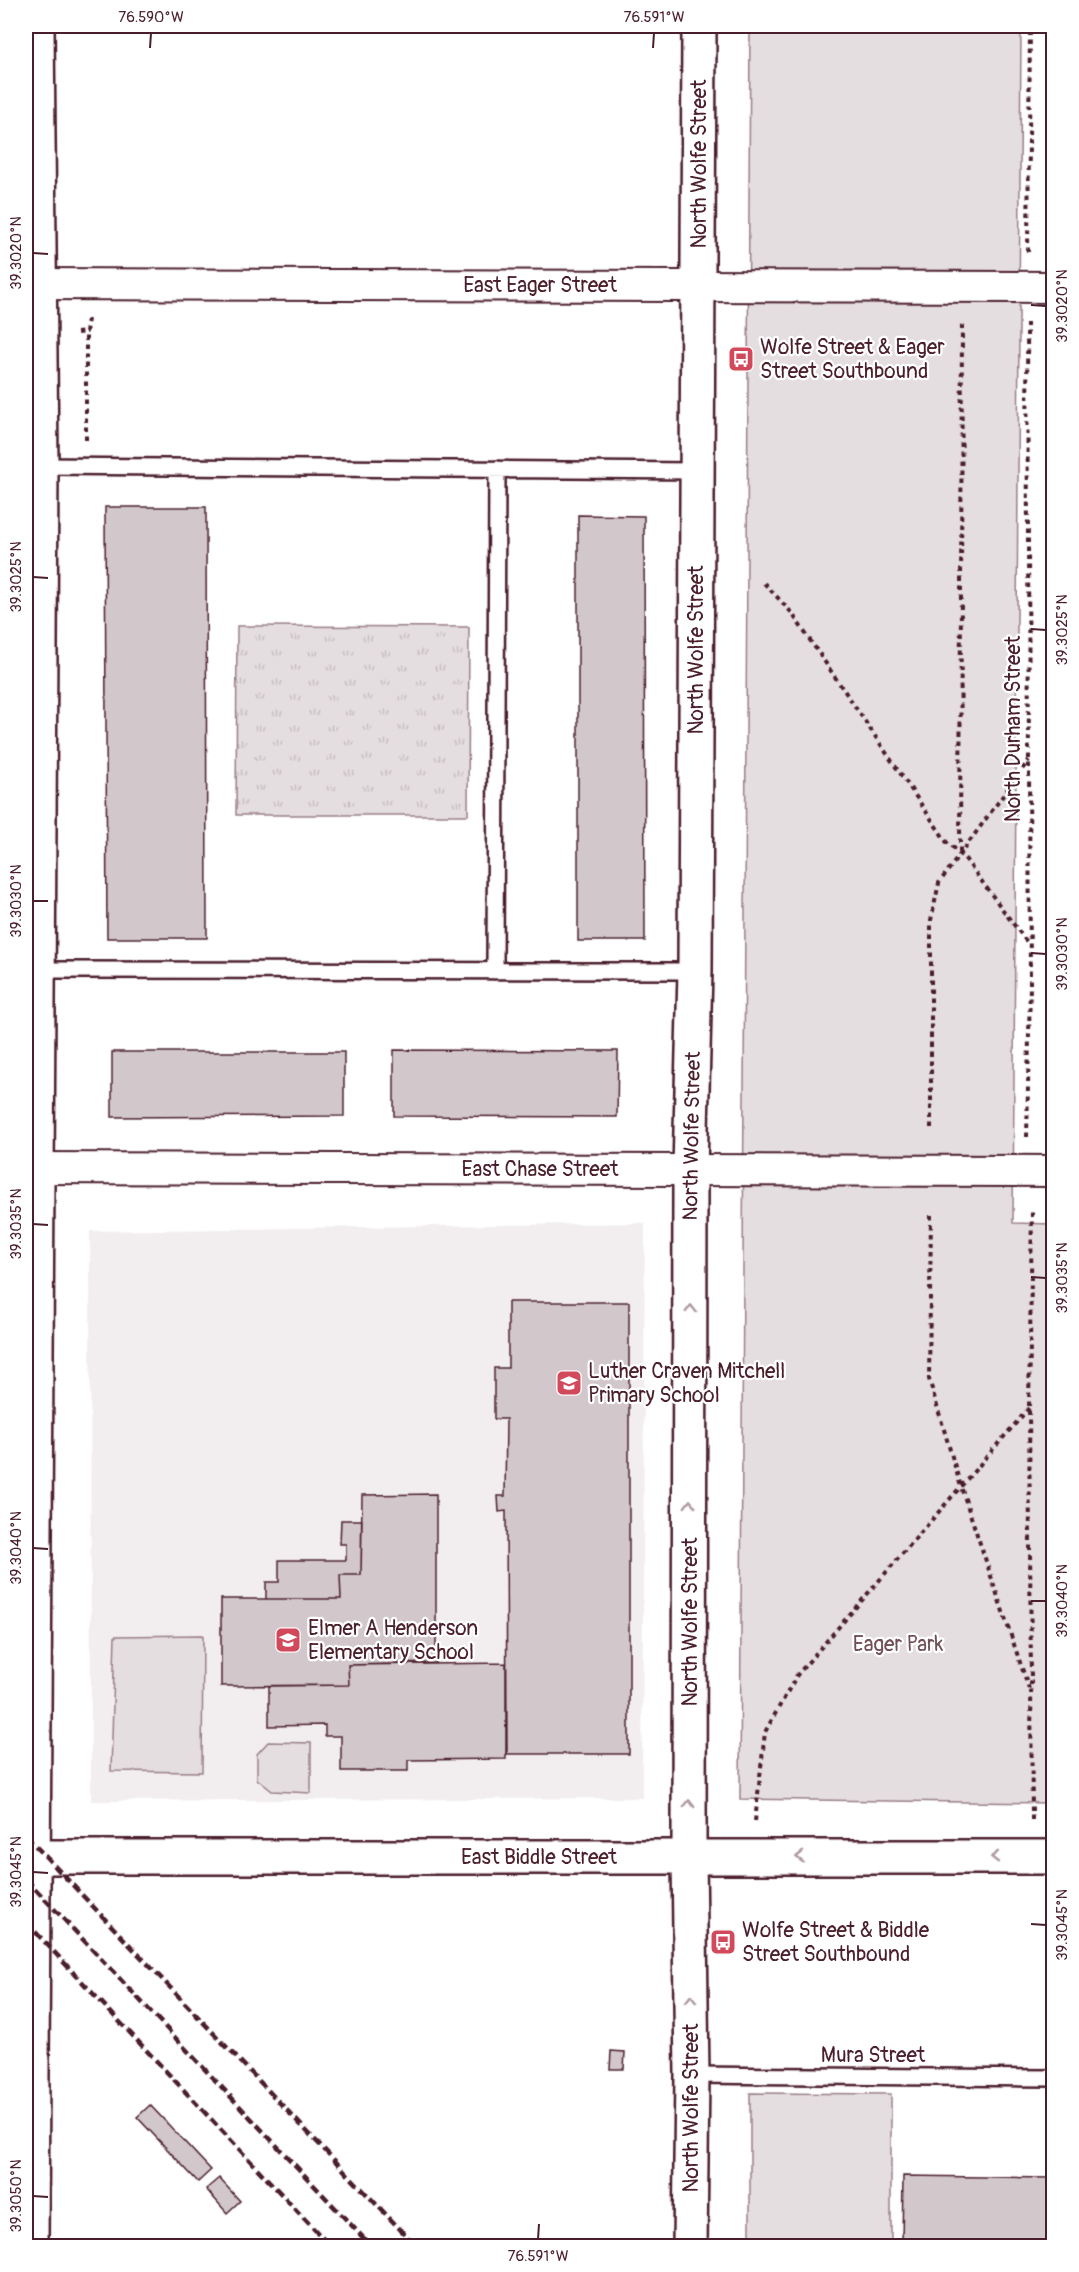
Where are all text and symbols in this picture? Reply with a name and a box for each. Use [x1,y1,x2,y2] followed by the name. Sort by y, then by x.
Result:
[118,8,184,27] text: 76.590°W
[623,8,685,27] text: 76.591°W
[686,79,713,249] street label: North Wolfe Street
[7,216,26,290] text: 39.3020°N
[1053,269,1072,343] text: 39.3020°N
[463,272,617,299] street label: East Eager Street
[760,334,945,385] place label: Wolfe Street & Eager Street Southbound
[726,344,756,374] bus stop icon: Wolfe Street & Eager Street Southbound
[7,541,26,613] text: 39.3025°N
[683,565,710,735] street label: North Wolfe Street
[1053,594,1072,666] text: 39.3025°N
[1000,635,1027,822] street label: North Durham Street
[7,864,26,938] text: 39.3030°N
[1053,917,1072,991] text: 39.3030°N
[677,1051,707,1221] street label: North Wolfe Street
[462,1156,619,1183] street label: East Chase Street
[7,1188,26,1260] text: 39.3035°N
[1053,1242,1072,1314] text: 39.3035°N
[685,1305,697,1314] one-way arrow
[588,1358,785,1409] place label: Luther Craven Mitchell Primary School
[554,1368,584,1398] school or university icon: Luther Craven Mitchell Primary School
[684,1500,696,1509] one-way arrow
[7,1511,26,1585] text: 39.3040°N
[677,1537,704,1707] street label: North Wolfe Street
[1053,1564,1072,1638] text: 39.3040°N
[308,1615,478,1666] place label: Elmer A Henderson Elementary School
[273,1625,303,1655] school or university icon: Elmer A Henderson Elementary School
[853,1631,943,1658] park label: Eager Park
[683,1800,695,1809] one-way arrow
[7,1836,26,1908] text: 39.3045°N
[461,1844,618,1871] street label: East Biddle Street
[796,1851,805,1863] one-way arrow
[991,1851,1000,1863] one-way arrow
[1053,1889,1072,1961] text: 39.3045°N
[742,1917,930,1968] place label: Wolfe Street & Biddle Street Southbound
[708,1927,738,1957] bus stop icon: Wolfe Street & Biddle Street Southbound
[685,1995,697,2004] one-way arrow
[678,2023,705,2193] street label: North Wolfe Street
[821,2042,926,2069] street label: Mura Street
[7,2159,26,2233] text: 39.3050°N
[507,2247,569,2266] text: 76.591°W

